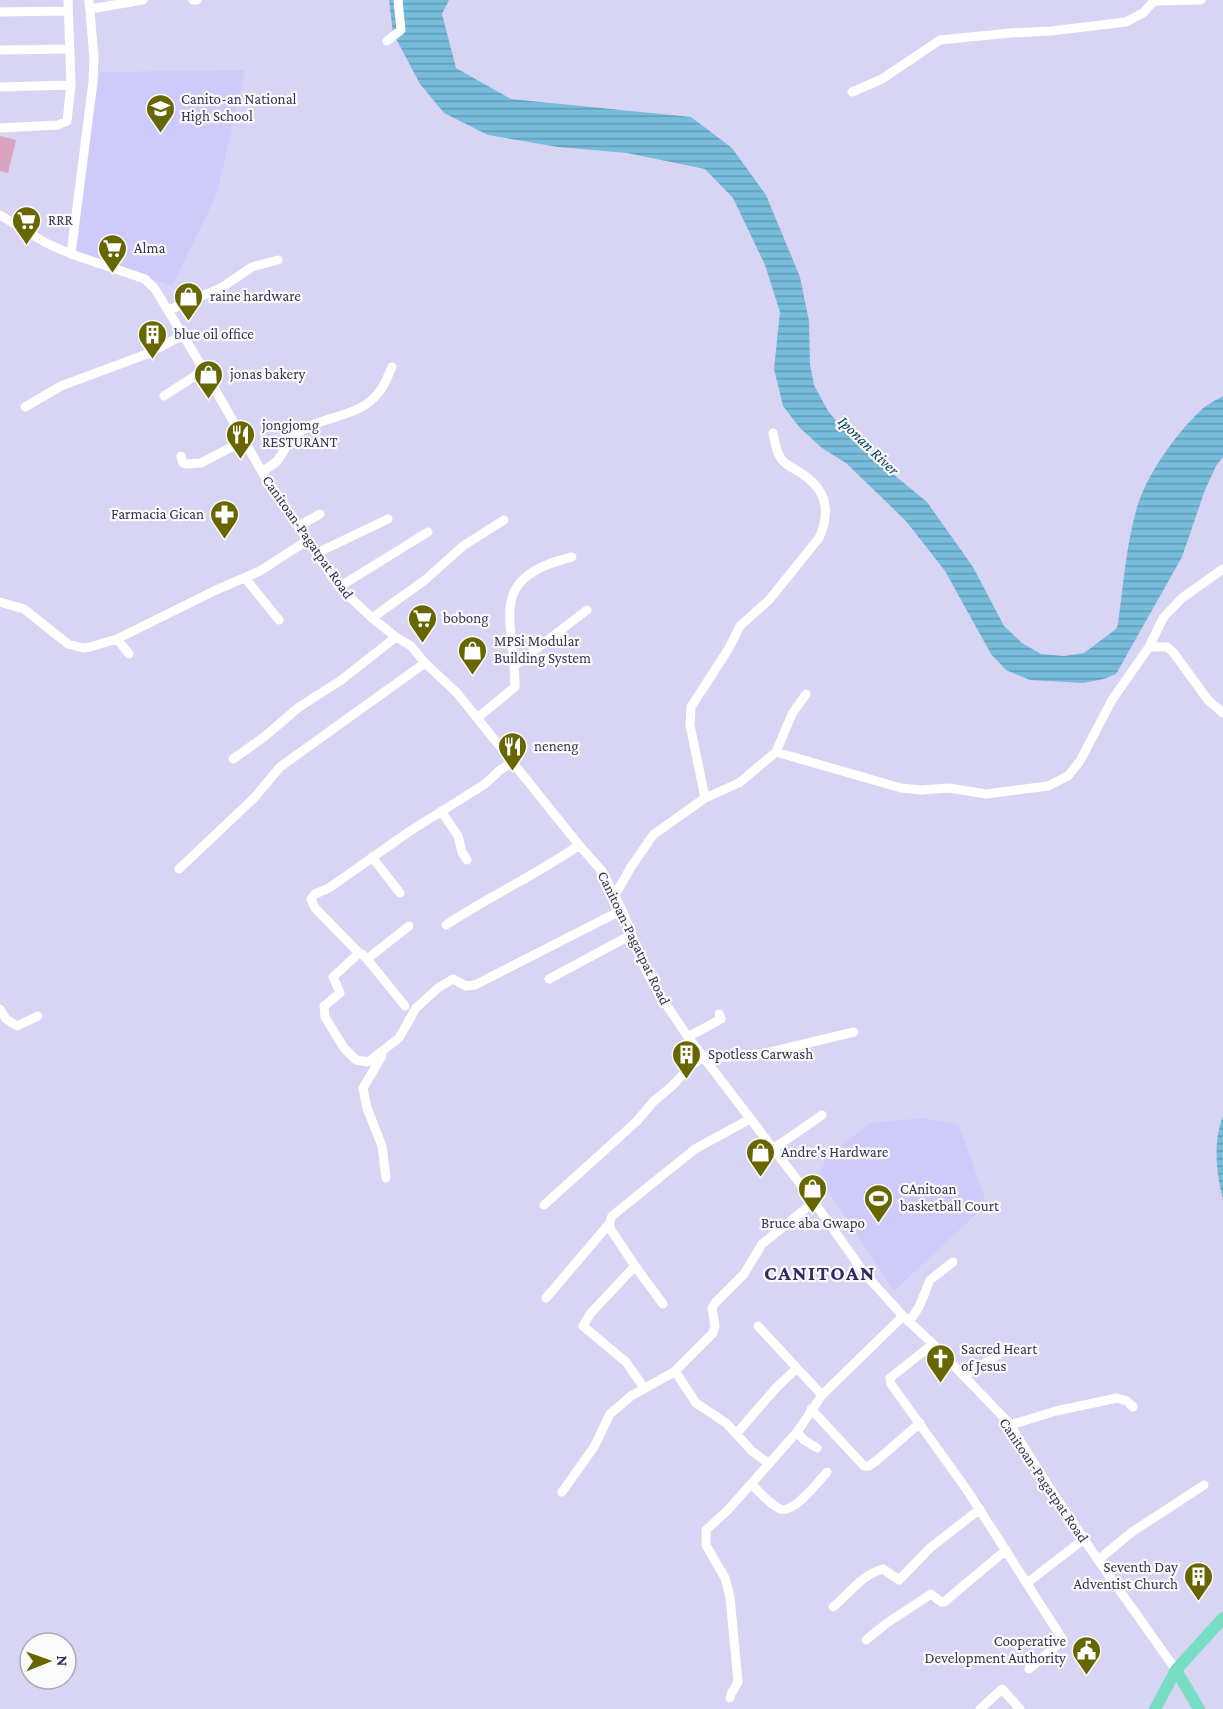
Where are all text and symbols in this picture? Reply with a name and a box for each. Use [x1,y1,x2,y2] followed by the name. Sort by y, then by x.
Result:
[181,91,297,125] place label: Canito-an National High School
[144,92,176,134] school or university icon: Canito-an National High School
[11,204,43,246] supermarket icon: RRR
[48,212,74,228] place label: RRR
[97,232,129,274] supermarket icon: Alma
[134,240,166,256] place label: Alma
[173,280,205,322] shop icon: raine hardware
[210,288,301,304] place label: raine hardware
[137,318,169,360] building icon: blue oil office
[174,326,254,342] place label: blue oil office
[193,358,225,400] shop icon: jonas bakery
[229,366,306,383] place label: jonas bakery
[834,412,903,479] water label: Iponan River
[261,417,338,450] place label: jongjomg RESTURANT
[225,418,257,460] restaurant icon: jongjomg RESTURANT
[259,472,357,602] street label: Canitoan-Pagatpat Road
[209,498,241,540] pharmacy icon: Farmacia Gican
[111,506,204,522] place label: Farmacia Gican
[406,602,438,644] supermarket icon: bobong
[443,610,489,627] place label: bobong
[494,633,591,667] place label: MPSi Modular Building System
[457,634,489,676] shop icon: MPSi Modular Building System
[497,730,529,772] restaurant icon: neneng
[534,738,579,755] place label: neneng
[594,869,673,1008] street label: Canitoan-Pagatpat Road
[671,1038,703,1080] building icon: Spotless Carwash
[708,1046,813,1063] place label: Spotless Carwash
[744,1136,776,1178] shop icon: Andre's Hardware
[781,1144,889,1160] place label: Andre's Hardware
[797,1172,829,1214] shop icon: Bruce aba Gwapo
[900,1181,1000,1214] place label: CAnitoan basketball Court
[863,1182,895,1224] sports icon: CAnitoan basketball Court
[761,1215,865,1232] place label: Bruce aba Gwapo
[764,1261,876,1285] district label: CANITOAN
[961,1341,1038,1375] place label: Sacred Heart of Jesus
[924,1342,956,1384] church icon: Sacred Heart of Jesus
[995,1415,1092,1546] street label: Canitoan-Pagatpat Road
[1074,1559,1178,1592] place label: Seventh Day Adventist Church
[1183,1560,1215,1602] building icon: Seventh Day Adventist Church
[18,1631,78,1691] north arrow
[925,1633,1066,1667] place label: Cooperative Development Authority
[1071,1634,1103,1676] public building icon: Cooperative Development Authority
[54,1655,71,1666] text: N

